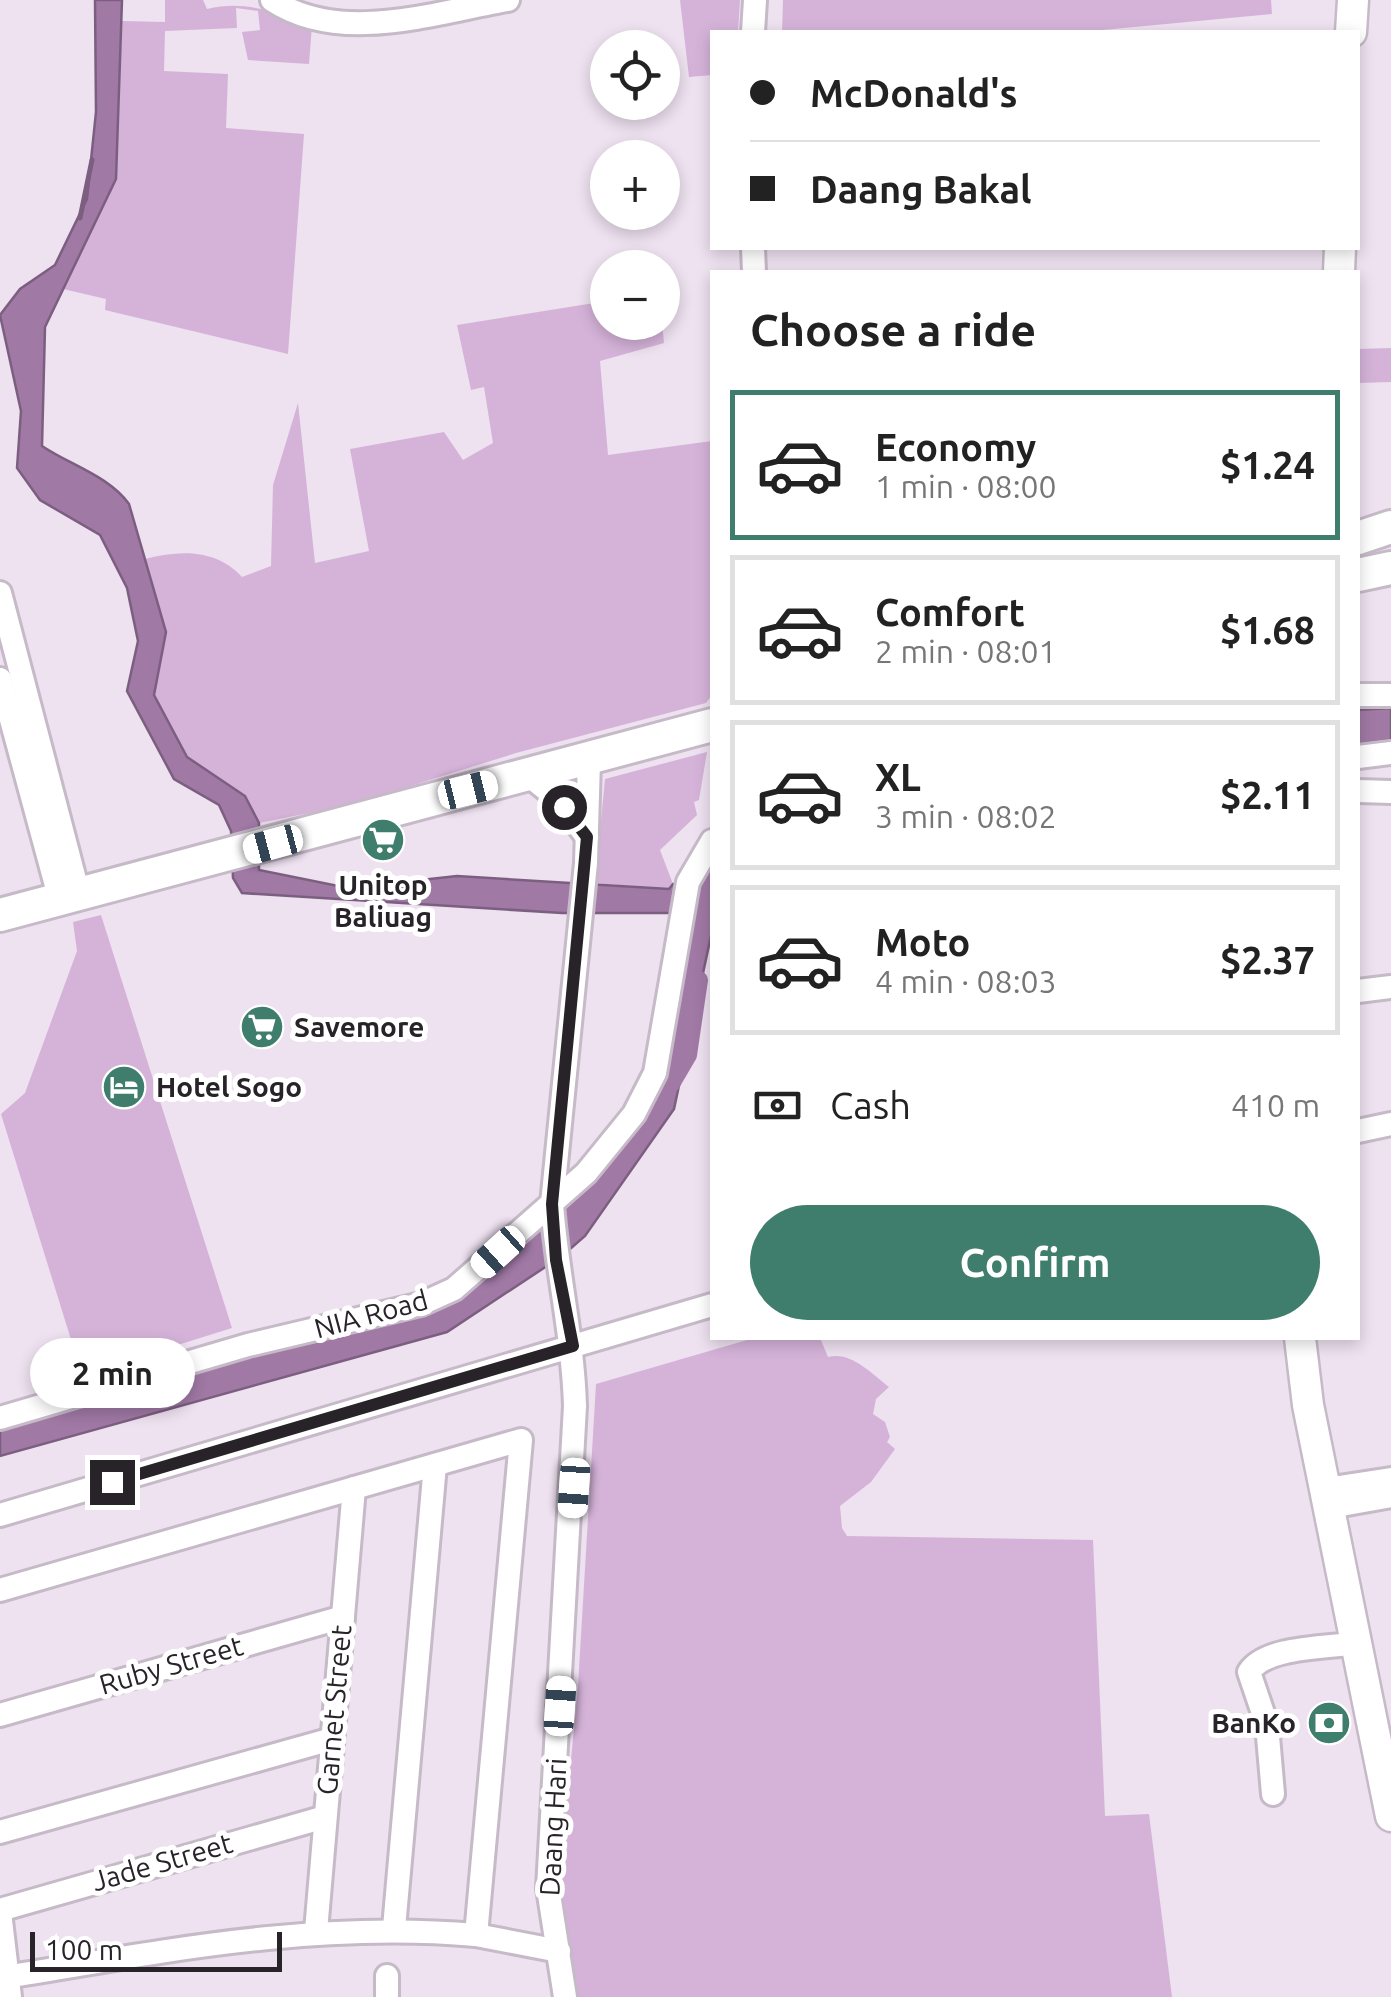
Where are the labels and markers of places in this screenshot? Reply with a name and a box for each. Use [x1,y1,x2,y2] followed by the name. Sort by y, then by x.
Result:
[360,817,406,863] supermarket icon: Unitop Baliuag
[334,869,432,932] place label: Unitop Baliuag
[239,1004,285,1050] supermarket icon: Savemore
[294,1011,424,1042] place label: Savemore
[101,1064,147,1110] hotel icon: Hotel Sogo
[156,1071,302,1102] place label: Hotel Sogo
[1306,1700,1352,1746] bank icon: BanKo
[1211,1707,1296,1738] place label: BanKo

